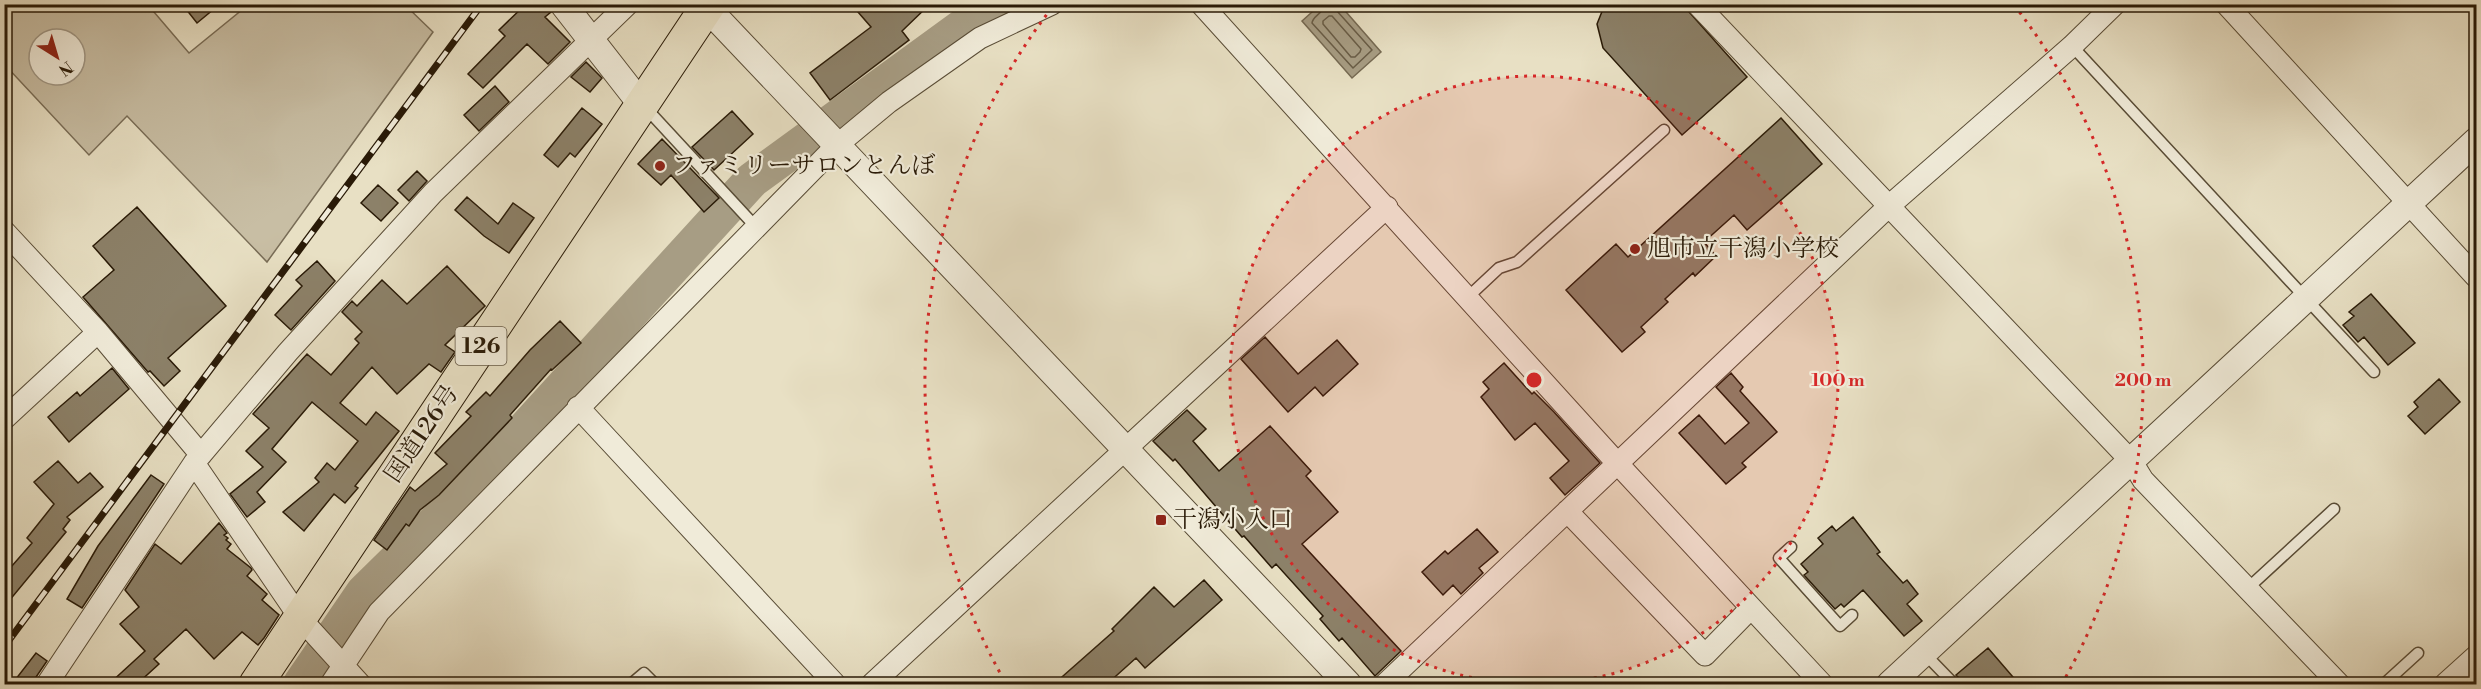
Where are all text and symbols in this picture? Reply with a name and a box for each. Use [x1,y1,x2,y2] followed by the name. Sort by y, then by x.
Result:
[27,27,87,87] north arrow
[54,56,76,80] text: N
[672,151,936,181] place label: ファミリーサロンとんぼ
[653,159,667,173] marker: ファミリーサロンとんぼ
[1647,234,1839,264] place label: 旭市立干潟小学校
[1628,242,1642,256] marker: 旭市立干潟小学校
[456,327,506,365] road number: 126
[1811,369,1865,392] text: 100 m
[2115,369,2172,392] text: 200 m
[1524,370,1544,390] centre of rings
[379,380,465,488] street label: 国道126号
[1173,505,1293,535] place label: 干潟小入口
[1154,513,1168,527] marker: 干潟小入口

